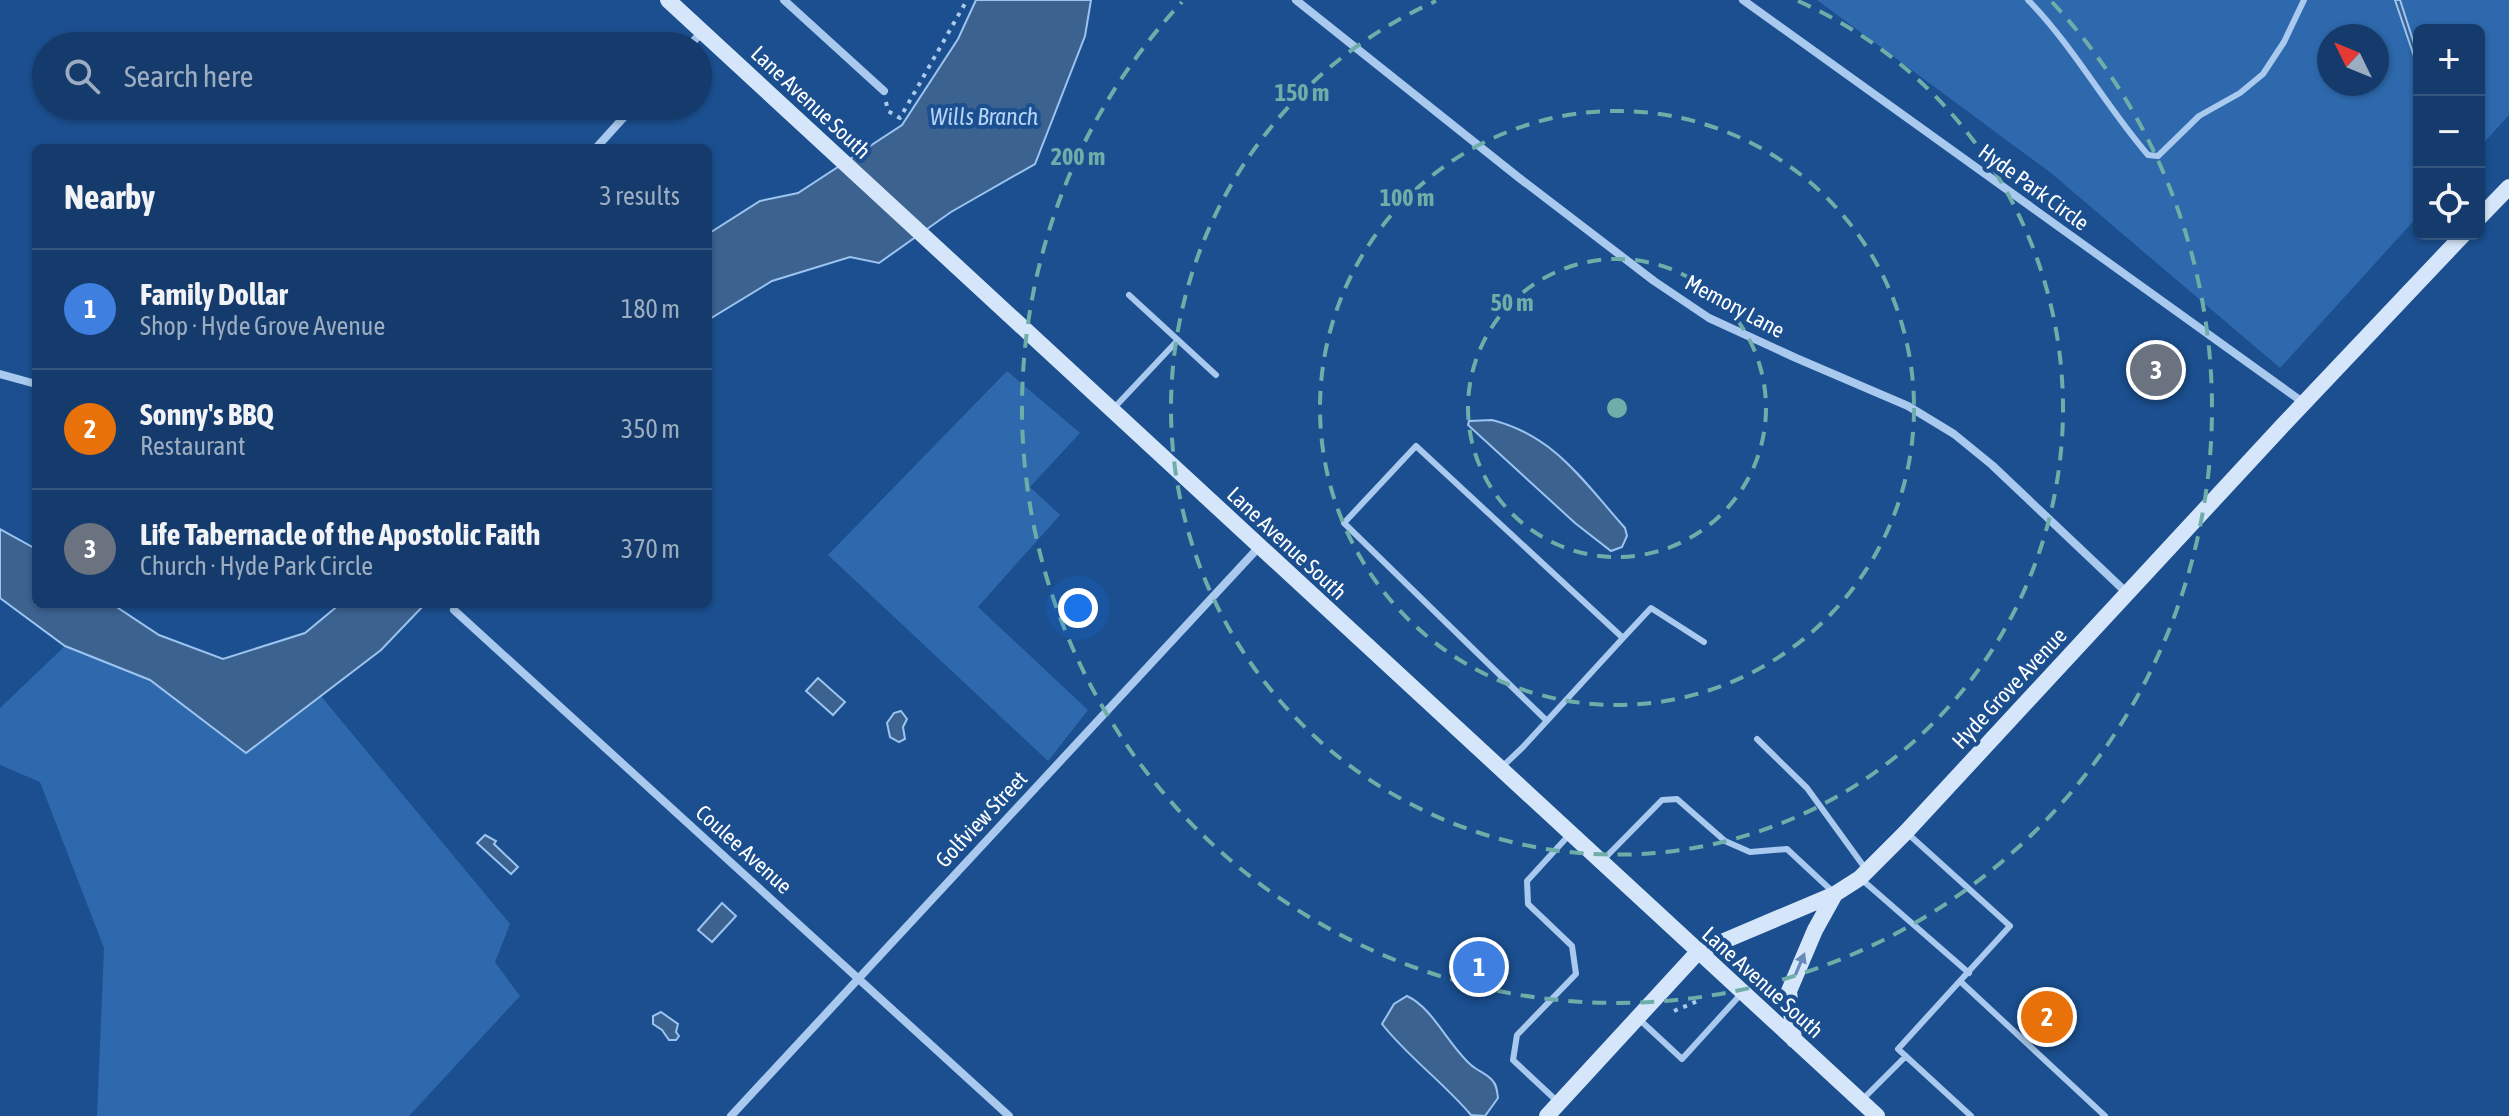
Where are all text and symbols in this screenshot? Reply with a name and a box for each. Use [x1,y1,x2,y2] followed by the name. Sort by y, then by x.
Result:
[2317,24,2389,96] north arrow
[2413,24,2485,240] map controls
[2413,24,2485,96] button: +
[32,32,712,120] search box
[746,40,876,164] street label: Lane Avenue South
[60,54,104,98] icon: search
[124,59,253,93] text: Search here
[1275,79,1329,106] text: 150 m
[2413,96,2485,168] button: −
[930,103,1039,130] water label: Wills Branch
[1974,138,2094,236] street label: Hyde Park Circle
[1051,143,1105,170] text: 200 m
[2413,168,2485,240] button: locate
[64,177,155,216] text: Nearby
[599,181,680,211] text: 3 results
[1380,184,1434,211] text: 100 m
[1681,269,1789,343] street label: Memory Lane
[140,277,288,311] text: Family Dollar
[1490,289,1534,316] text: 50 m
[84,294,96,324] text: 1
[621,294,680,324] text: 180 m
[140,311,385,341] text: Shop · Hyde Grove Avenue
[2130,340,2182,400] pin: 3
[1603,394,1631,422] centre of rings
[140,397,274,431] text: Sonny's BBQ
[84,414,96,444] text: 2
[621,414,680,444] text: 350 m
[140,431,245,461] text: Restaurant
[1222,481,1352,605] street label: Lane Avenue South
[140,517,540,551] text: Life Tabernacle of the Apostolic Faith
[84,534,96,564] text: 3
[621,534,680,564] text: 370 m
[140,551,373,581] text: Church · Hyde Park Circle
[1058,588,1098,628] your location
[1946,622,2072,754] street label: Hyde Grove Avenue
[930,765,1032,873] street label: Golfview Street
[691,799,797,899] street label: Coulee Avenue
[1697,921,1829,1043] street label: Lane Avenue South
[1453,937,1505,997] pin: 1
[1794,952,1807,976] one-way arrow
[2021,987,2073,1047] pin: 2

